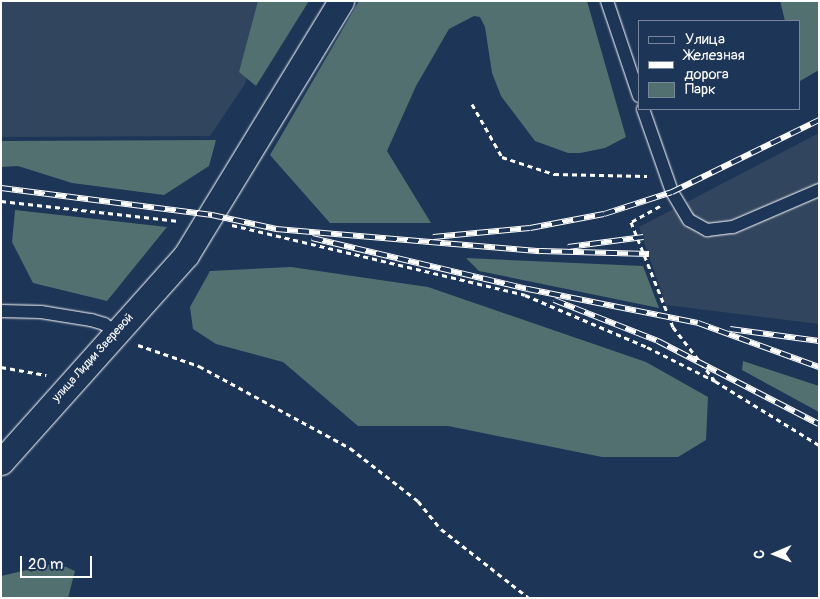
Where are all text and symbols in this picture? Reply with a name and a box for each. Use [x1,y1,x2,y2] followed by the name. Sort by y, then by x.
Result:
[638,20,800,110] legend
[685,30,725,49] text: Улица
[684,46,745,84] text: Железная дорога
[685,80,716,99] text: Парк
[49,311,137,405] street label: улица Лидии Зверевой
[750,529,800,579] north arrow
[22,546,95,578] scale bar
[751,550,768,559] text: С
[28,555,63,574] text: 20 m

